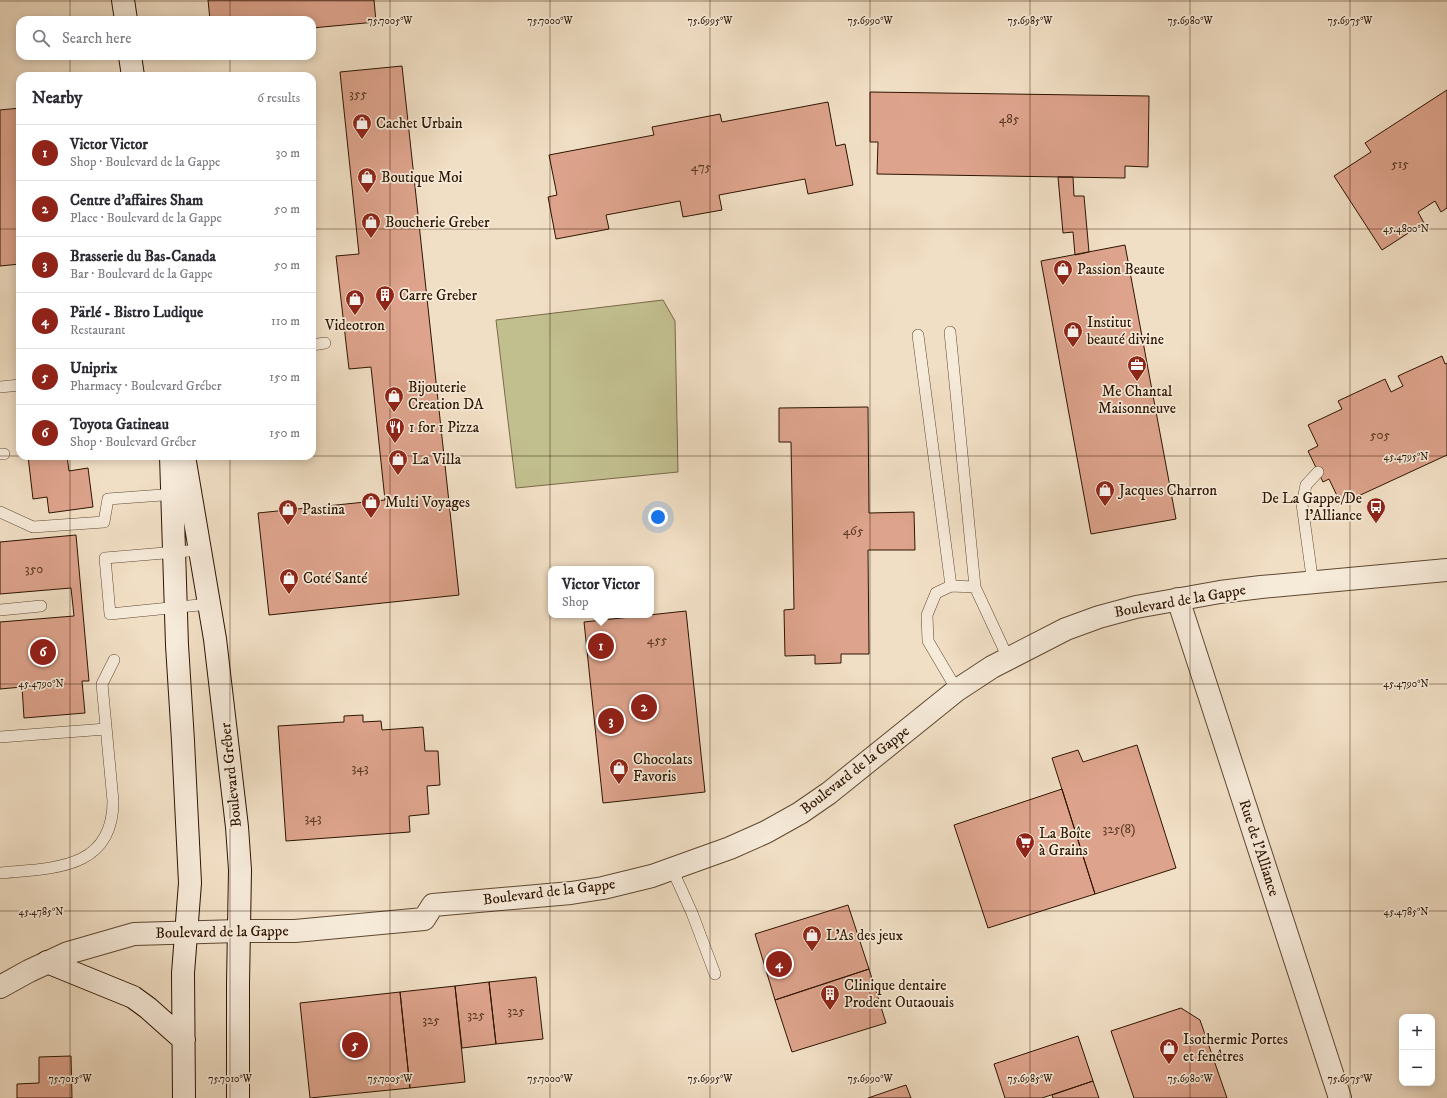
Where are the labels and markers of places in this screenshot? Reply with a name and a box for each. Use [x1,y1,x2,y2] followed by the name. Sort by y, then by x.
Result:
[351,112,373,140] shop icon: Cachet Urbain
[376,114,463,133] place label: Cachet Urbain
[356,166,378,194] shop icon: Boutique Moi
[381,168,463,187] place label: Boutique Moi
[360,211,382,239] shop icon: Boucherie Greber
[385,213,490,232] place label: Boucherie Greber
[1052,258,1074,286] shop icon: Passion Beaute
[1077,260,1165,279] place label: Passion Beaute
[374,284,396,312] building icon: Carre Greber
[399,286,477,305] place label: Carre Greber
[344,288,366,316] shop icon: Videotron
[1087,313,1164,349] place label: Institut beauté divine
[324,316,385,335] place label: Videotron
[1062,320,1084,348] shop icon: Institut beauté divine
[1126,354,1148,382] office icon: Me Chantal Maisonneuve
[408,378,484,414] place label: Bijouterie Creation DA
[1098,382,1176,418] place label: Me Chantal Maisonneuve
[383,385,405,413] shop icon: Bijouterie Creation DA
[384,416,406,444] restaurant icon: 1 for 1 Pizza
[409,418,480,437] place label: 1 for 1 Pizza
[387,448,409,476] shop icon: La Villa
[412,450,462,469] place label: La Villa
[1094,479,1116,507] shop icon: Jacques Charron
[1117,481,1217,500] place label: Jacques Charron
[1261,489,1362,525] place label: De La Gappe/De l'Alliance
[360,491,382,519] shop icon: Multi Voyages
[385,493,470,512] place label: Multi Voyages
[1365,496,1387,524] bus stop icon: De La Gappe/De l'Alliance
[277,498,299,526] shop icon: Pastina
[302,500,346,519] place label: Pastina
[278,567,300,595] shop icon: Coté Santé
[303,569,368,588] place label: Coté Santé
[588,631,614,661] pin: 1
[30,637,56,667] pin: 6
[631,692,657,722] pin: 2
[598,706,624,736] pin: 3
[633,750,692,786] place label: Chocolats Favoris
[608,757,630,785] shop icon: Chocolats Favoris
[1039,824,1091,860] place label: La Boîte à Grains
[1014,831,1036,859] supermarket icon: La Boîte à Grains
[801,924,823,952] shop icon: L'As des jeux
[826,926,904,945] place label: L'As des jeux
[766,949,792,979] pin: 4
[844,976,954,1012] place label: Clinique dentaire Prodent Outaouais
[819,983,841,1011] building icon: Clinique dentaire Prodent Outaouais
[342,1030,368,1060] pin: 5
[1183,1030,1288,1066] place label: Isothermic Portes et fenêtres
[1158,1037,1180,1065] shop icon: Isothermic Portes et fenêtres

